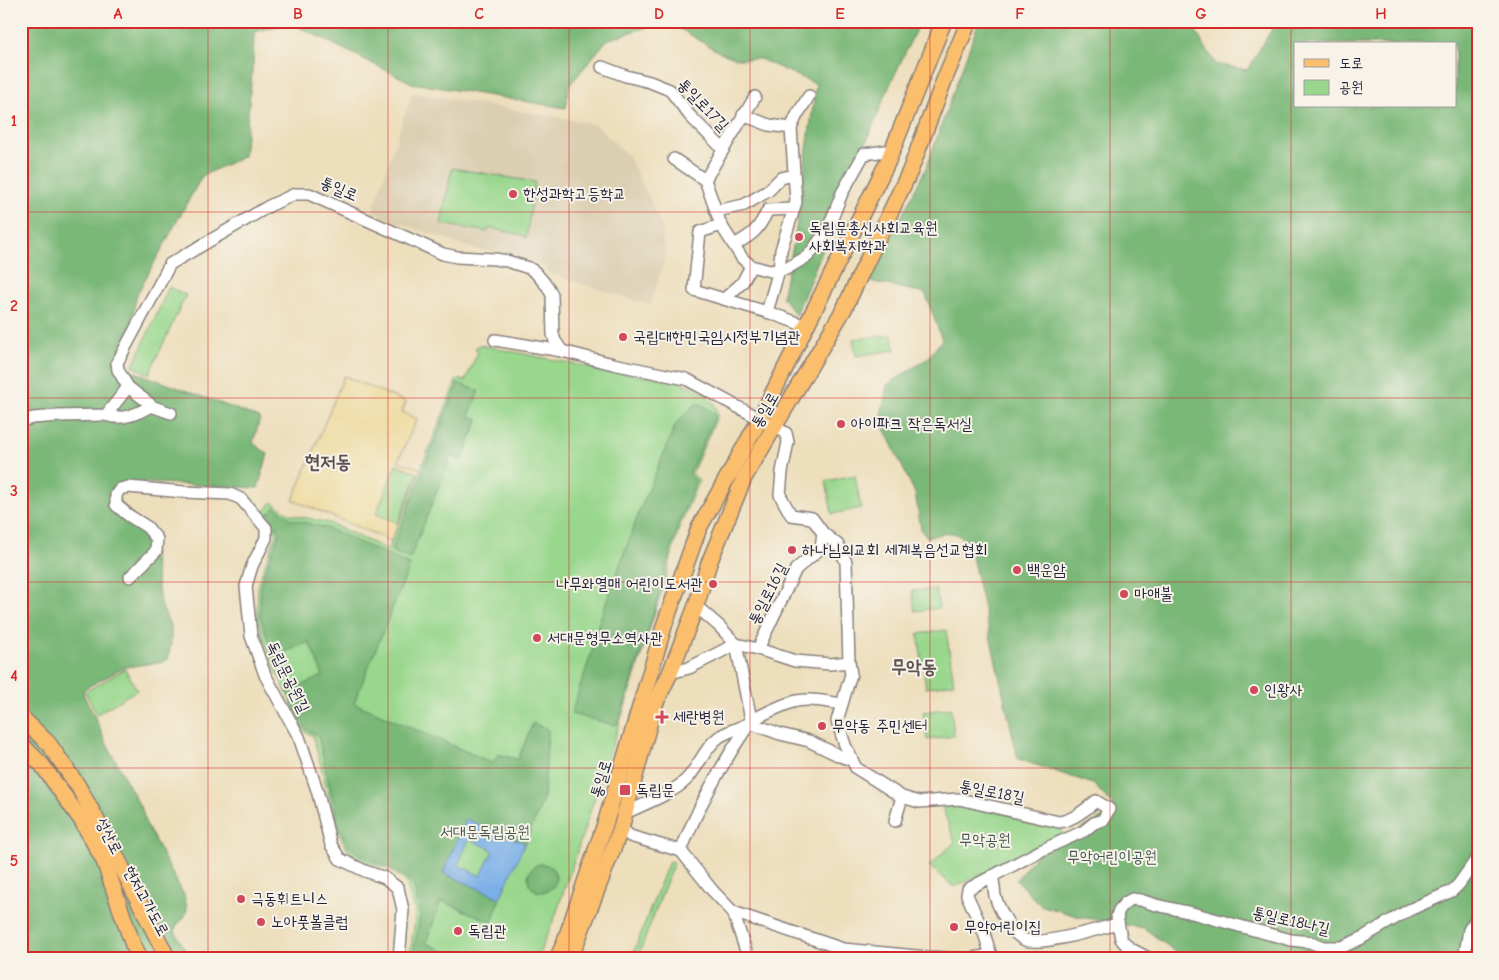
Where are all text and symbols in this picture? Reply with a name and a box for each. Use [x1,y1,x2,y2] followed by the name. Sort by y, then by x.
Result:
[114,5,123,23] text: A
[293,5,303,23] text: B
[474,5,484,23] text: C
[654,5,664,23] text: D
[835,5,845,23] text: E
[1015,5,1025,23] text: F
[1195,5,1207,23] text: G
[1375,5,1387,23] text: H
[1294,42,1456,108] legend
[1339,54,1363,72] text: 도로
[674,75,732,135] street label: 통일로17길
[1339,78,1363,96] text: 공원
[11,112,17,130] text: 1
[318,173,360,205] street label: 통일로
[523,185,626,203] place label: 한성과학고등학교
[507,188,519,200] marker: 한성과학고등학교
[809,219,938,255] place label: 독립문총신사회교육원 사회복지학과
[793,231,805,243] marker: 독립문총신사회교육원 사회복지학과
[10,297,18,315] text: 2
[633,328,801,346] place label: 국립대한민국임시정부기념관
[617,331,629,343] marker: 국립대한민국임시정부기념관
[748,389,782,431] street label: 통일로
[851,415,972,433] place label: 아이파크 작은독서실
[835,418,847,430] marker: 아이파크 작은독서실
[305,451,351,473] district label: 현저동
[10,482,18,500] text: 3
[802,541,988,559] place label: 하나님의교회 세계복음선교협회
[786,544,798,556] marker: 하나님의교회 세계복음선교협회
[745,560,791,628] street label: 통일로16길
[1027,561,1066,579] place label: 백운암
[1011,564,1023,576] marker: 백운암
[556,575,703,593] place label: 나무와열매 어린이도서관
[707,578,719,590] marker: 나무와열매 어린이도서관
[1134,585,1173,603] place label: 마애불
[1118,588,1130,600] marker: 마애불
[547,629,663,647] place label: 서대문형무소역사관
[531,632,543,644] marker: 서대문형무소역사관
[263,638,313,716] street label: 독립문공원길
[891,656,937,678] district label: 무악동
[10,667,18,685] text: 4
[1264,681,1303,699] place label: 인왕사
[1248,684,1260,696] marker: 인왕사
[673,708,725,726] place label: 세란병원
[655,710,669,724] marker: 세란병원
[832,717,927,735] place label: 무악동 주민센터
[816,720,828,732] marker: 무악동 주민센터
[587,758,615,800] street label: 통일로
[958,777,1026,807] street label: 통일로18길
[636,781,675,799] place label: 독립문
[618,783,632,797] marker: 독립문
[92,815,126,857] street label: 성산로
[440,823,530,841] park label: 서대문독립공원
[959,831,1011,849] park label: 무악공원
[1067,848,1157,866] park label: 무악어린이공원
[10,852,18,870] text: 5
[119,863,173,939] street label: 현저고가도로
[251,890,328,908] place label: 극동휘트니스
[235,893,247,905] marker: 극동휘트니스
[1251,903,1332,939] street label: 통일로18나길
[271,913,348,931] place label: 노아풋볼클럽
[255,916,267,928] marker: 노아풋볼클럽
[964,918,1041,936] place label: 무악어린이집
[948,921,960,933] marker: 무악어린이집
[468,922,507,940] place label: 독립관
[452,925,464,937] marker: 독립관

